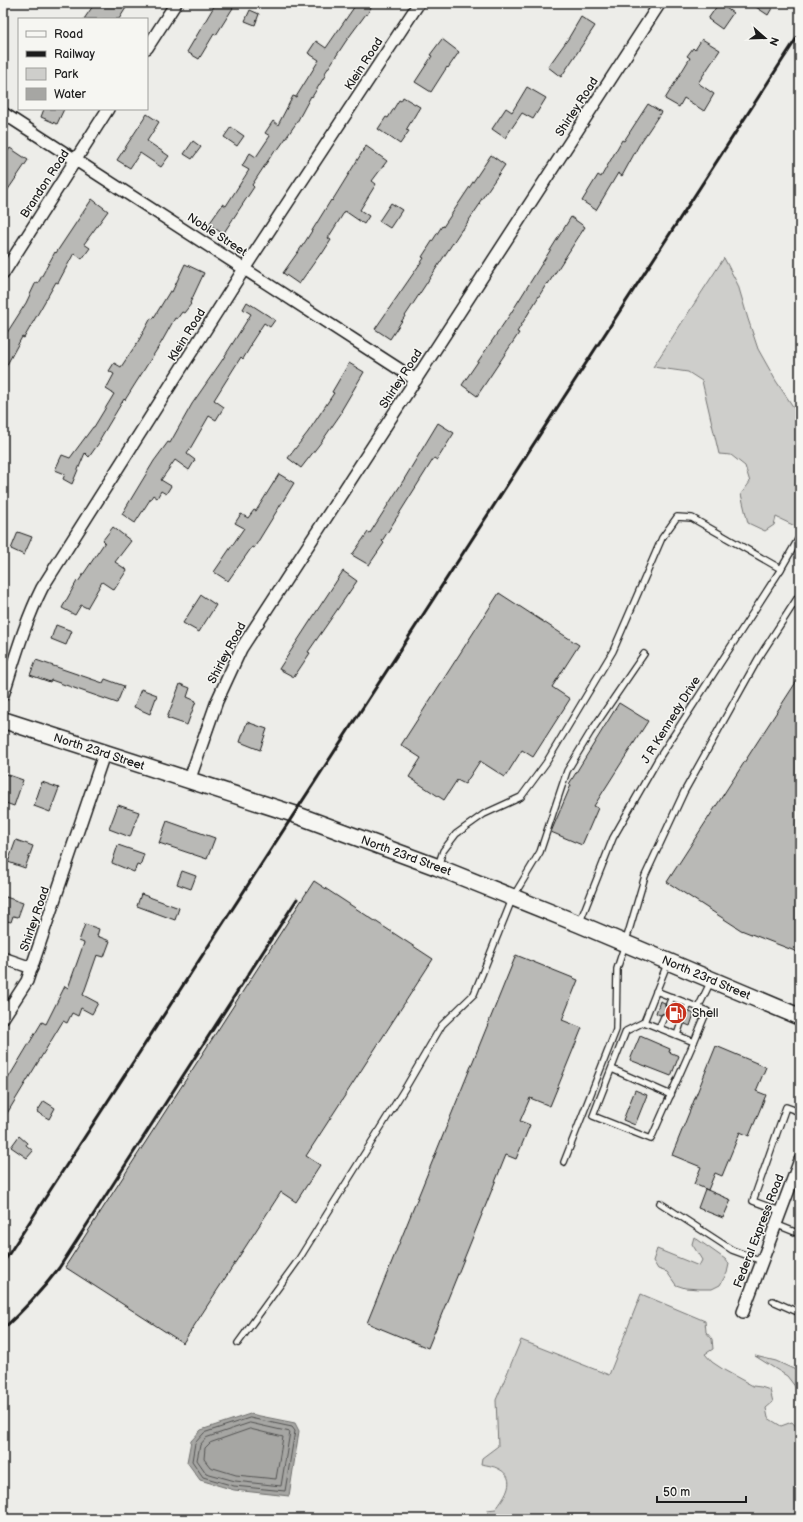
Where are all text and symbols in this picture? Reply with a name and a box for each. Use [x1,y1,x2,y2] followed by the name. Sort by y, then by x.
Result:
[18,18,148,110] legend
[745,18,785,58] north arrow
[54,27,83,42] text: Road
[342,35,387,93] street label: Klein Road
[766,35,781,47] text: N
[54,47,96,62] text: Railway
[54,67,78,82] text: Park
[552,74,602,139] street label: Shirley Road
[54,87,86,102] text: Water
[17,147,73,221] street label: Brandon Road
[184,210,250,260] street label: Noble Street
[165,306,209,364] street label: Klein Road
[376,346,426,411] street label: Shirley Road
[205,620,250,686] street label: Shirley Road
[638,674,704,766] street label: J R Kennedy Drive
[51,730,147,774] street label: North 23rd Street
[359,833,453,879] street label: North 23rd Street
[17,885,53,953] street label: Shirley Road
[659,953,753,1004] street label: North 23rd Street
[663,1000,689,1026] fuel station icon: Shell
[692,1006,718,1021] place label: Shell
[730,1172,788,1290] street label: Federal Express Road
[657,1478,746,1504] scale bar
[663,1485,690,1500] text: 50 m

